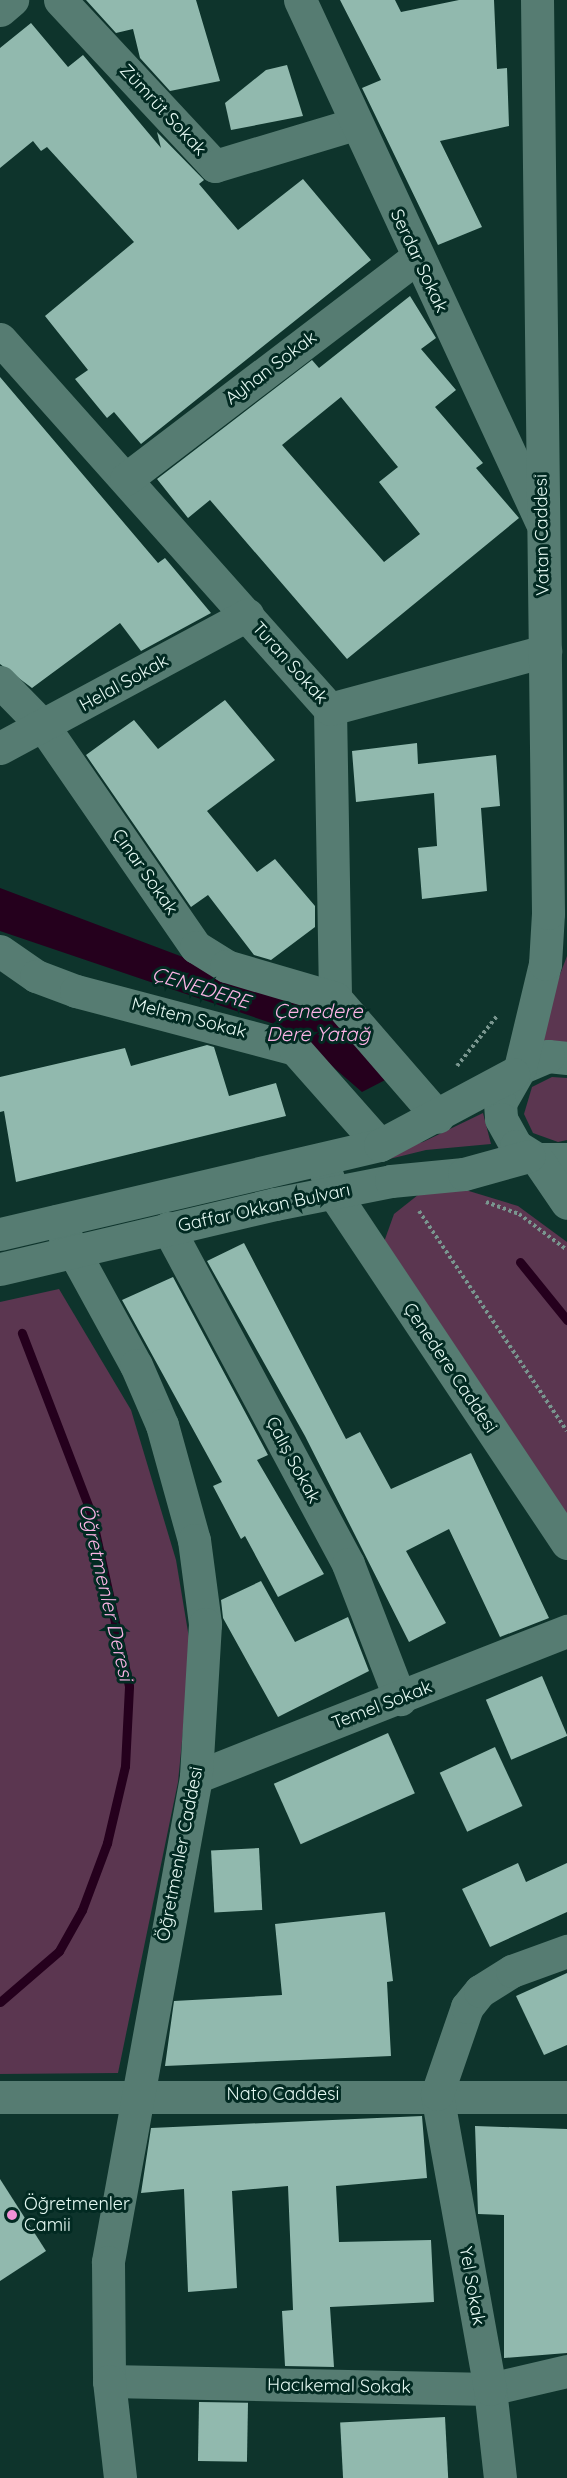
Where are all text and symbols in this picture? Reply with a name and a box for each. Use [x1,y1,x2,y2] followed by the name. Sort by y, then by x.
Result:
[115,60,211,160] street label: Zümrüt Sokak
[386,206,452,316] street label: Serdar Sokak
[221,327,321,409] street label: Ayhan Sokak
[530,474,554,596] street label: Vatan Caddesi
[248,618,332,708] street label: Turan Sokak
[76,650,172,716] street label: Helal Sokak
[108,825,182,919] street label: Çınar Sokak
[149,961,253,1013] water label: ÇENEDERE
[129,993,249,1043] street label: Meltem Sokak
[266,999,370,1046] water label: Çenedere Dere Yatağ
[176,1179,352,1237] street label: Gaffar Okkan Bulvarı
[399,1299,501,1437] street label: Çenedere Caddesi
[261,1413,325,1507] street label: Çalış Sokak
[75,1501,139,1683] water label: Öğretmenler Deresi
[329,1676,435,1734] street label: Temel Sokak
[152,1765,208,1943] street label: Öğretmenler Caddesi
[227,2083,339,2105] street label: Nato Caddesi
[24,2194,130,2236] place label: Öğretmenler Camii
[5,2208,19,2222] marker: Öğretmenler Camii
[454,2245,490,2327] street label: Yel Sokak
[267,2374,411,2398] street label: Hacıkemal Sokak

